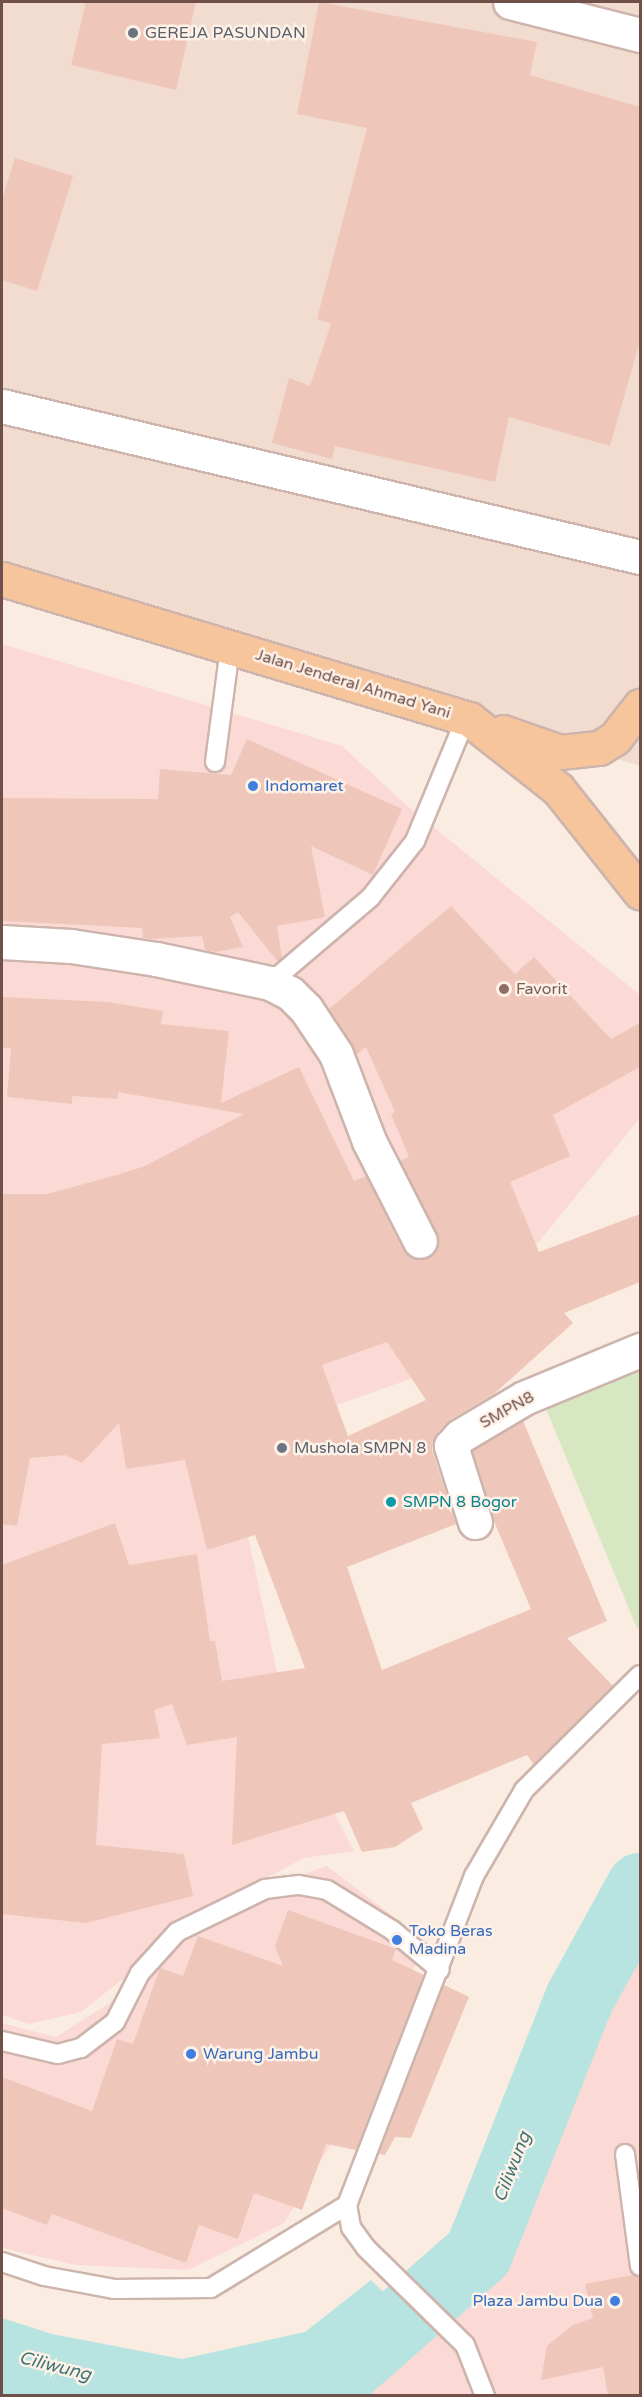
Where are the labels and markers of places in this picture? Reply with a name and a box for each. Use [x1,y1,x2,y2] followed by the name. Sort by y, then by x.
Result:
[145,23,306,43] place label: GEREJA PASUNDAN
[126,26,140,40] marker: GEREJA PASUNDAN
[265,776,344,796] place label: Indomaret
[246,779,260,793] marker: Indomaret
[516,979,568,999] place label: Favorit
[497,982,511,996] marker: Favorit
[294,1438,426,1458] place label: Mushola SMPN 8
[275,1441,289,1455] marker: Mushola SMPN 8
[403,1492,517,1512] place label: SMPN 8 Bogor
[384,1495,398,1509] marker: SMPN 8 Bogor
[409,1921,493,1959] place label: Toko Beras Madina
[390,1933,404,1947] marker: Toko Beras Madina
[203,2044,318,2064] place label: Warung Jambu
[184,2047,198,2061] marker: Warung Jambu
[472,2291,603,2311] place label: Plaza Jambu Dua
[608,2294,622,2308] marker: Plaza Jambu Dua

